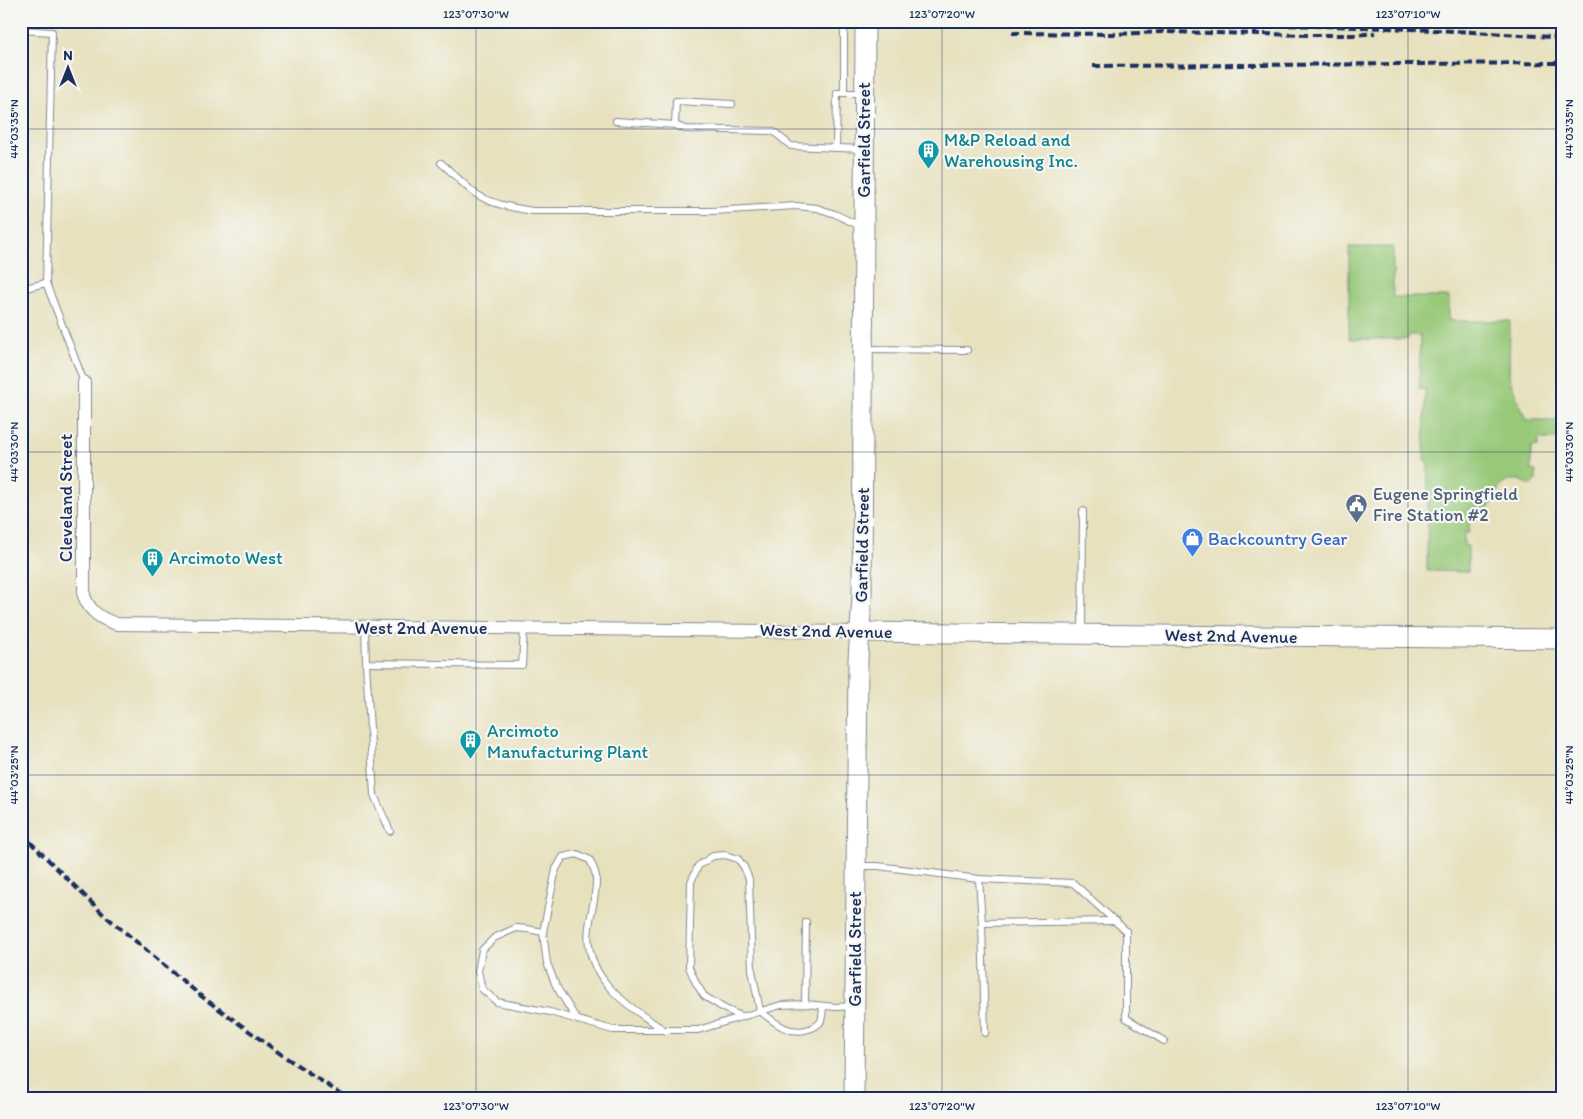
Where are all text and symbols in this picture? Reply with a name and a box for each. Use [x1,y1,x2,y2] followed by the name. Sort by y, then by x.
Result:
[443,7,509,21] text: 123°07'30"W
[909,7,975,21] text: 123°07'20"W
[1375,7,1441,21] text: 123°07'10"W
[42,42,92,92] north arrow
[63,47,73,64] text: N
[853,82,875,198] street label: Garfield Street
[7,99,21,159] text: 44°03'35"N
[1562,99,1576,159] text: 44°03'35"N
[944,129,1078,172] place label: M&P Reload and Warehousing Inc.
[916,138,940,169] building icon: M&P Reload and Warehousing Inc.
[7,422,21,482] text: 44°03'30"N
[1562,422,1576,482] text: 44°03'30"N
[55,434,77,562] street label: Cleveland Street
[1373,483,1518,526] place label: Eugene Springfield Fire Station #2
[850,487,874,603] street label: Garfield Street
[1345,492,1369,523] public building icon: Eugene Springfield Fire Station #2
[1180,527,1204,558] shop icon: Backcountry Gear
[1208,528,1348,550] place label: Backcountry Gear
[141,546,165,577] building icon: Arcimoto West
[169,547,283,569] place label: Arcimoto West
[355,617,487,639] street label: West 2nd Avenue
[759,619,893,643] street label: West 2nd Avenue
[1164,624,1298,648] street label: West 2nd Avenue
[487,720,649,763] place label: Arcimoto Manufacturing Plant
[459,729,483,760] building icon: Arcimoto Manufacturing Plant
[7,745,21,805] text: 44°03'25"N
[1562,745,1576,805] text: 44°03'25"N
[844,891,866,1007] street label: Garfield Street
[443,1099,509,1113] text: 123°07'30"W
[909,1099,975,1113] text: 123°07'20"W
[1375,1099,1441,1113] text: 123°07'10"W

